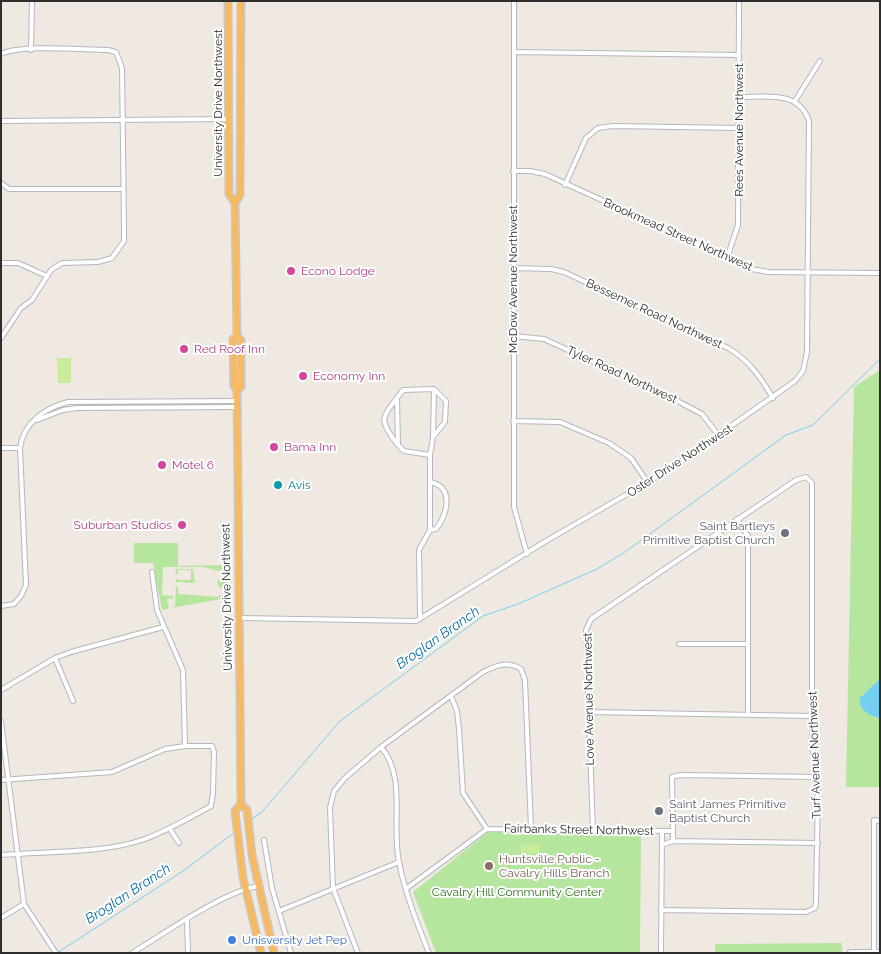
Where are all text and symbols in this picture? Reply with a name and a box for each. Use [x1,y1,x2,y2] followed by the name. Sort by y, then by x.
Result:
[211,29,225,177] street label: University Drive Northwest
[732,63,746,197] street label: Rees Avenue Northwest
[601,195,755,275] street label: Brookmead Street Northwest
[506,205,520,353] street label: McDow Avenue Northwest
[301,264,375,278] place label: Econo Lodge
[285,265,297,277] marker: Econo Lodge
[584,276,724,352] street label: Bessemer Road Northwest
[194,342,265,356] place label: Red Roof Inn
[178,343,190,355] marker: Red Roof Inn
[565,343,679,407] street label: Tyler Road Northwest
[313,369,385,383] place label: Economy Inn
[297,370,309,382] marker: Economy Inn
[625,422,735,500] street label: Oster Drive Northwest
[284,440,336,454] place label: Bama Inn
[268,441,280,453] marker: Bama Inn
[172,458,214,472] place label: Motel 6
[156,459,168,471] marker: Motel 6
[288,478,311,492] place label: Avis
[272,479,284,491] marker: Avis
[74,518,172,532] place label: Suburban Studios
[176,519,188,531] marker: Suburban Studios
[643,519,775,547] place label: Saint Bartleys Primitive Baptist Church
[219,523,235,671] street label: University Drive Northwest
[779,527,791,539] marker: Saint Bartleys Primitive Baptist Church
[393,603,483,673] water label: Broglan Branch
[581,632,597,766] street label: Love Avenue Northwest
[806,691,824,819] street label: Turf Avenue Northwest
[669,797,786,825] place label: Saint James Primitive Baptist Church
[653,805,665,817] marker: Saint James Primitive Baptist Church
[504,821,654,839] street label: Fairbanks Street Northwest
[499,852,610,880] place label: Huntsville Public - Cavalry Hills Branch
[82,860,174,928] water label: Broglan Branch
[483,860,495,872] marker: Huntsville Public - Cavalry Hills Branch
[432,885,602,899] park label: Cavalry Hill Community Center
[242,933,347,947] place label: Unisversity Jet Pep
[226,934,238,946] marker: Unisversity Jet Pep

